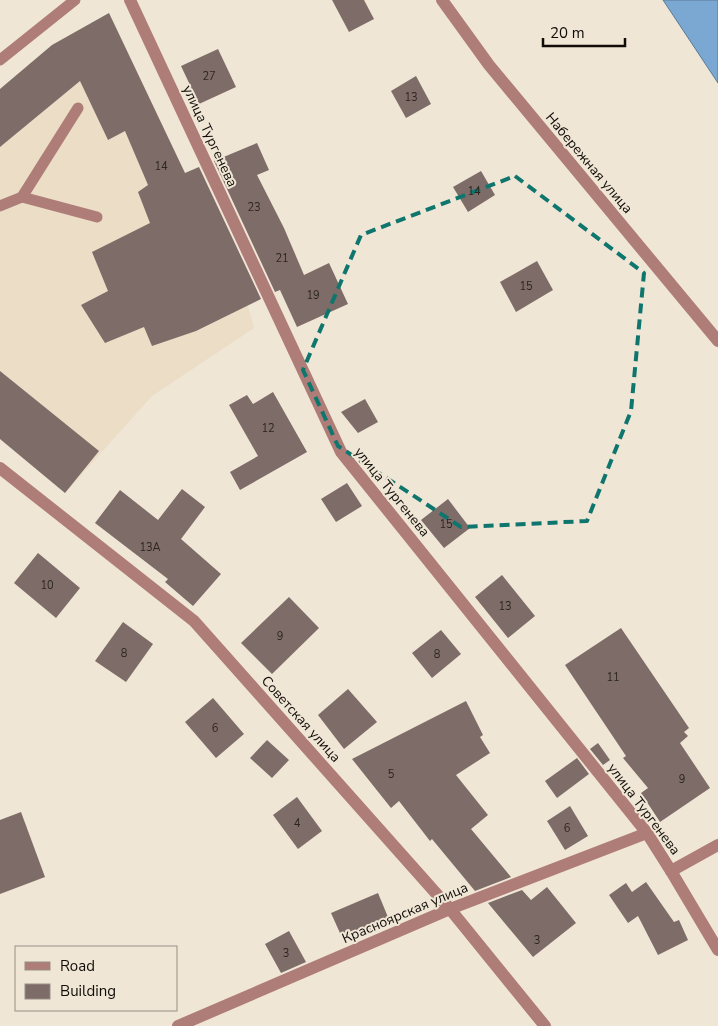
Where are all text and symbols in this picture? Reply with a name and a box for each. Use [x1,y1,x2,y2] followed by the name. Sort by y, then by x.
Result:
[543,15,626,47] scale bar
[550,23,585,43] text: 20 m
[202,69,216,84] house number: 27
[178,82,242,190] street label: улица Тургенева
[404,90,418,105] house number: 13
[541,108,637,218] street label: Набережная улица
[154,159,168,174] house number: 14
[467,184,481,199] house number: 14
[247,200,261,215] house number: 23
[275,251,289,266] house number: 21
[519,279,533,294] house number: 15
[306,288,320,303] house number: 19
[261,421,275,436] house number: 12
[350,443,434,541] street label: улица Тургенева
[439,517,453,532] house number: 15
[139,540,161,555] house number: 13А
[40,578,54,593] house number: 10
[498,599,512,614] house number: 13
[277,629,283,644] house number: 9
[121,646,128,661] house number: 8
[434,647,441,662] house number: 8
[606,670,620,685] house number: 11
[257,672,345,766] street label: Советская улица
[212,721,219,736] house number: 6
[603,759,685,859] street label: улица Тургенева
[388,767,395,782] house number: 5
[679,772,685,787] house number: 9
[294,816,301,831] house number: 4
[564,821,571,836] house number: 6
[339,878,471,948] street label: Красноярская улица
[534,933,540,948] house number: 3
[15,946,178,1011] legend
[283,946,289,961] house number: 3
[60,956,95,976] text: Road
[60,981,116,1001] text: Building

